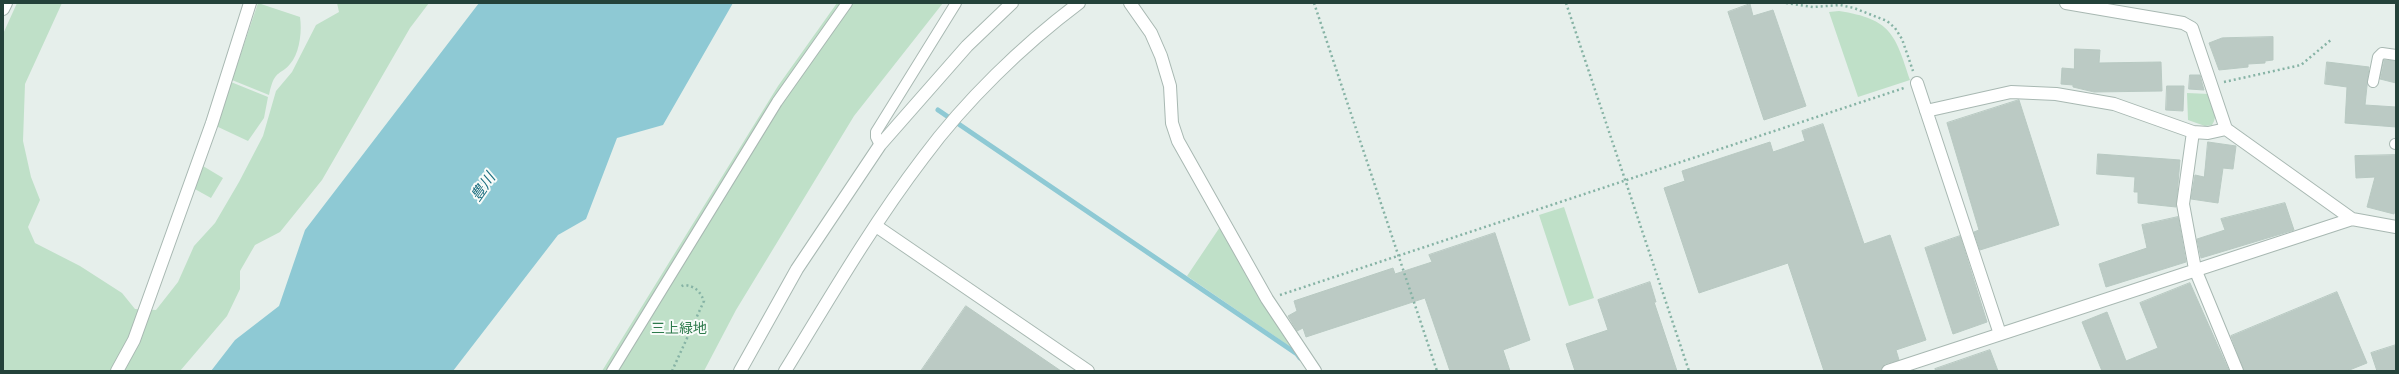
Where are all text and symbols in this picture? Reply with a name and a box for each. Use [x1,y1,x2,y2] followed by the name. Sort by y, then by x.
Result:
[467,170,499,204] water label: 豊川
[651,320,707,336] park label: 三上緑地

